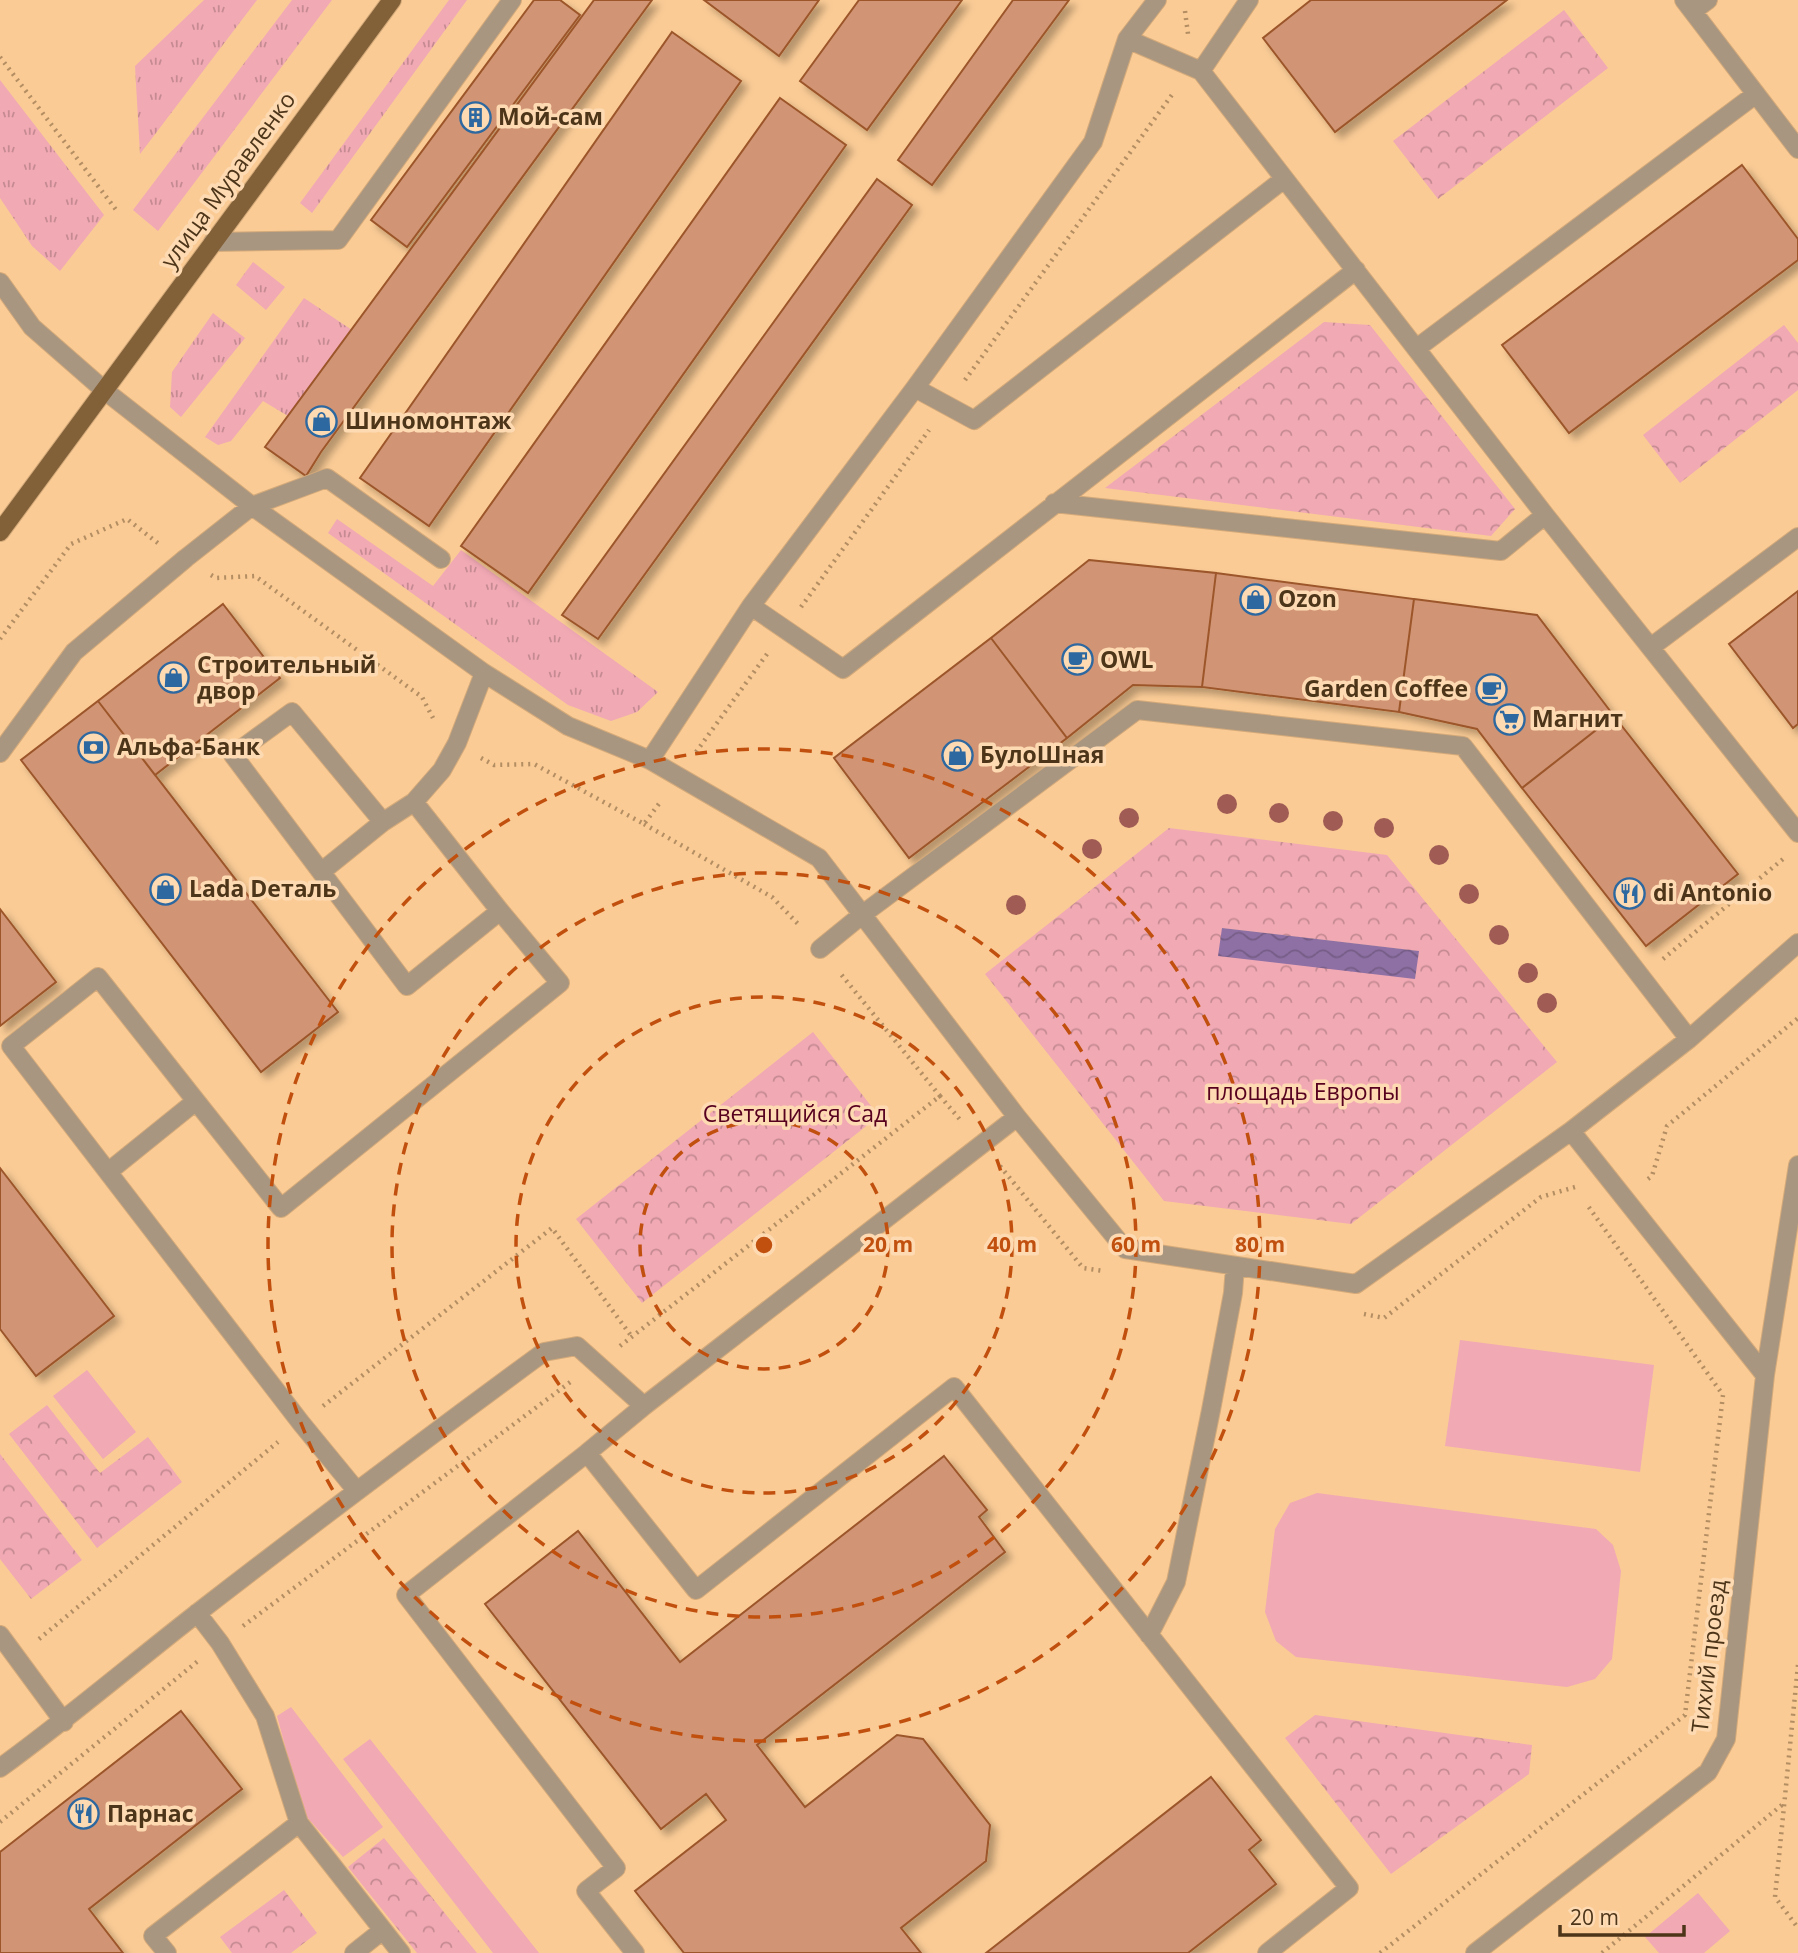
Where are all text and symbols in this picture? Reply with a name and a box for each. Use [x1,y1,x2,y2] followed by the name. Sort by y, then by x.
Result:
[152,85,302,274] street label: улица Муравленко
[458,100,492,134] building icon: Мой-сам
[498,100,603,132] place label: Мой-сам
[305,404,339,438] shop icon: Шиномонтаж
[345,404,512,436] place label: Шиномонтаж
[1238,582,1272,616] shop icon: Ozon
[1278,582,1337,614] place label: Ozon
[1060,643,1094,677] cafe icon: OWL
[1100,643,1154,675] place label: OWL
[197,648,376,706] place label: Строительный двор
[157,661,191,695] shop icon: Строительный двор
[1304,672,1468,704] place label: Garden Coffee
[1474,672,1508,706] cafe icon: Garden Coffee
[1492,702,1526,736] supermarket icon: Магнит
[1532,702,1623,734] place label: Магнит
[77,730,111,764] bank icon: Альфа-Банк
[117,730,261,762] place label: Альфа-Банк
[940,738,974,772] shop icon: БулоШная
[980,738,1104,770] place label: БулоШная
[149,872,183,906] shop icon: Lada Dеталь
[189,872,337,904] place label: Lada Dеталь
[1613,876,1647,910] restaurant icon: di Antonio
[1653,876,1772,908] place label: di Antonio
[1206,1075,1400,1107] park label: площадь Европы
[703,1097,887,1129] park label: Светящийся Сад
[863,1230,913,1258] text: 20 m
[987,1230,1037,1258] text: 40 m
[1111,1230,1161,1258] text: 60 m
[1235,1230,1285,1258] text: 80 m
[752,1233,776,1257] centre of rings
[1683,1578,1733,1734] street label: Тихий проезд
[67,1797,101,1831] restaurant icon: Парнас
[107,1797,194,1829] place label: Парнас
[1560,1894,1684,1938] scale bar
[1570,1903,1619,1931] text: 20 m

